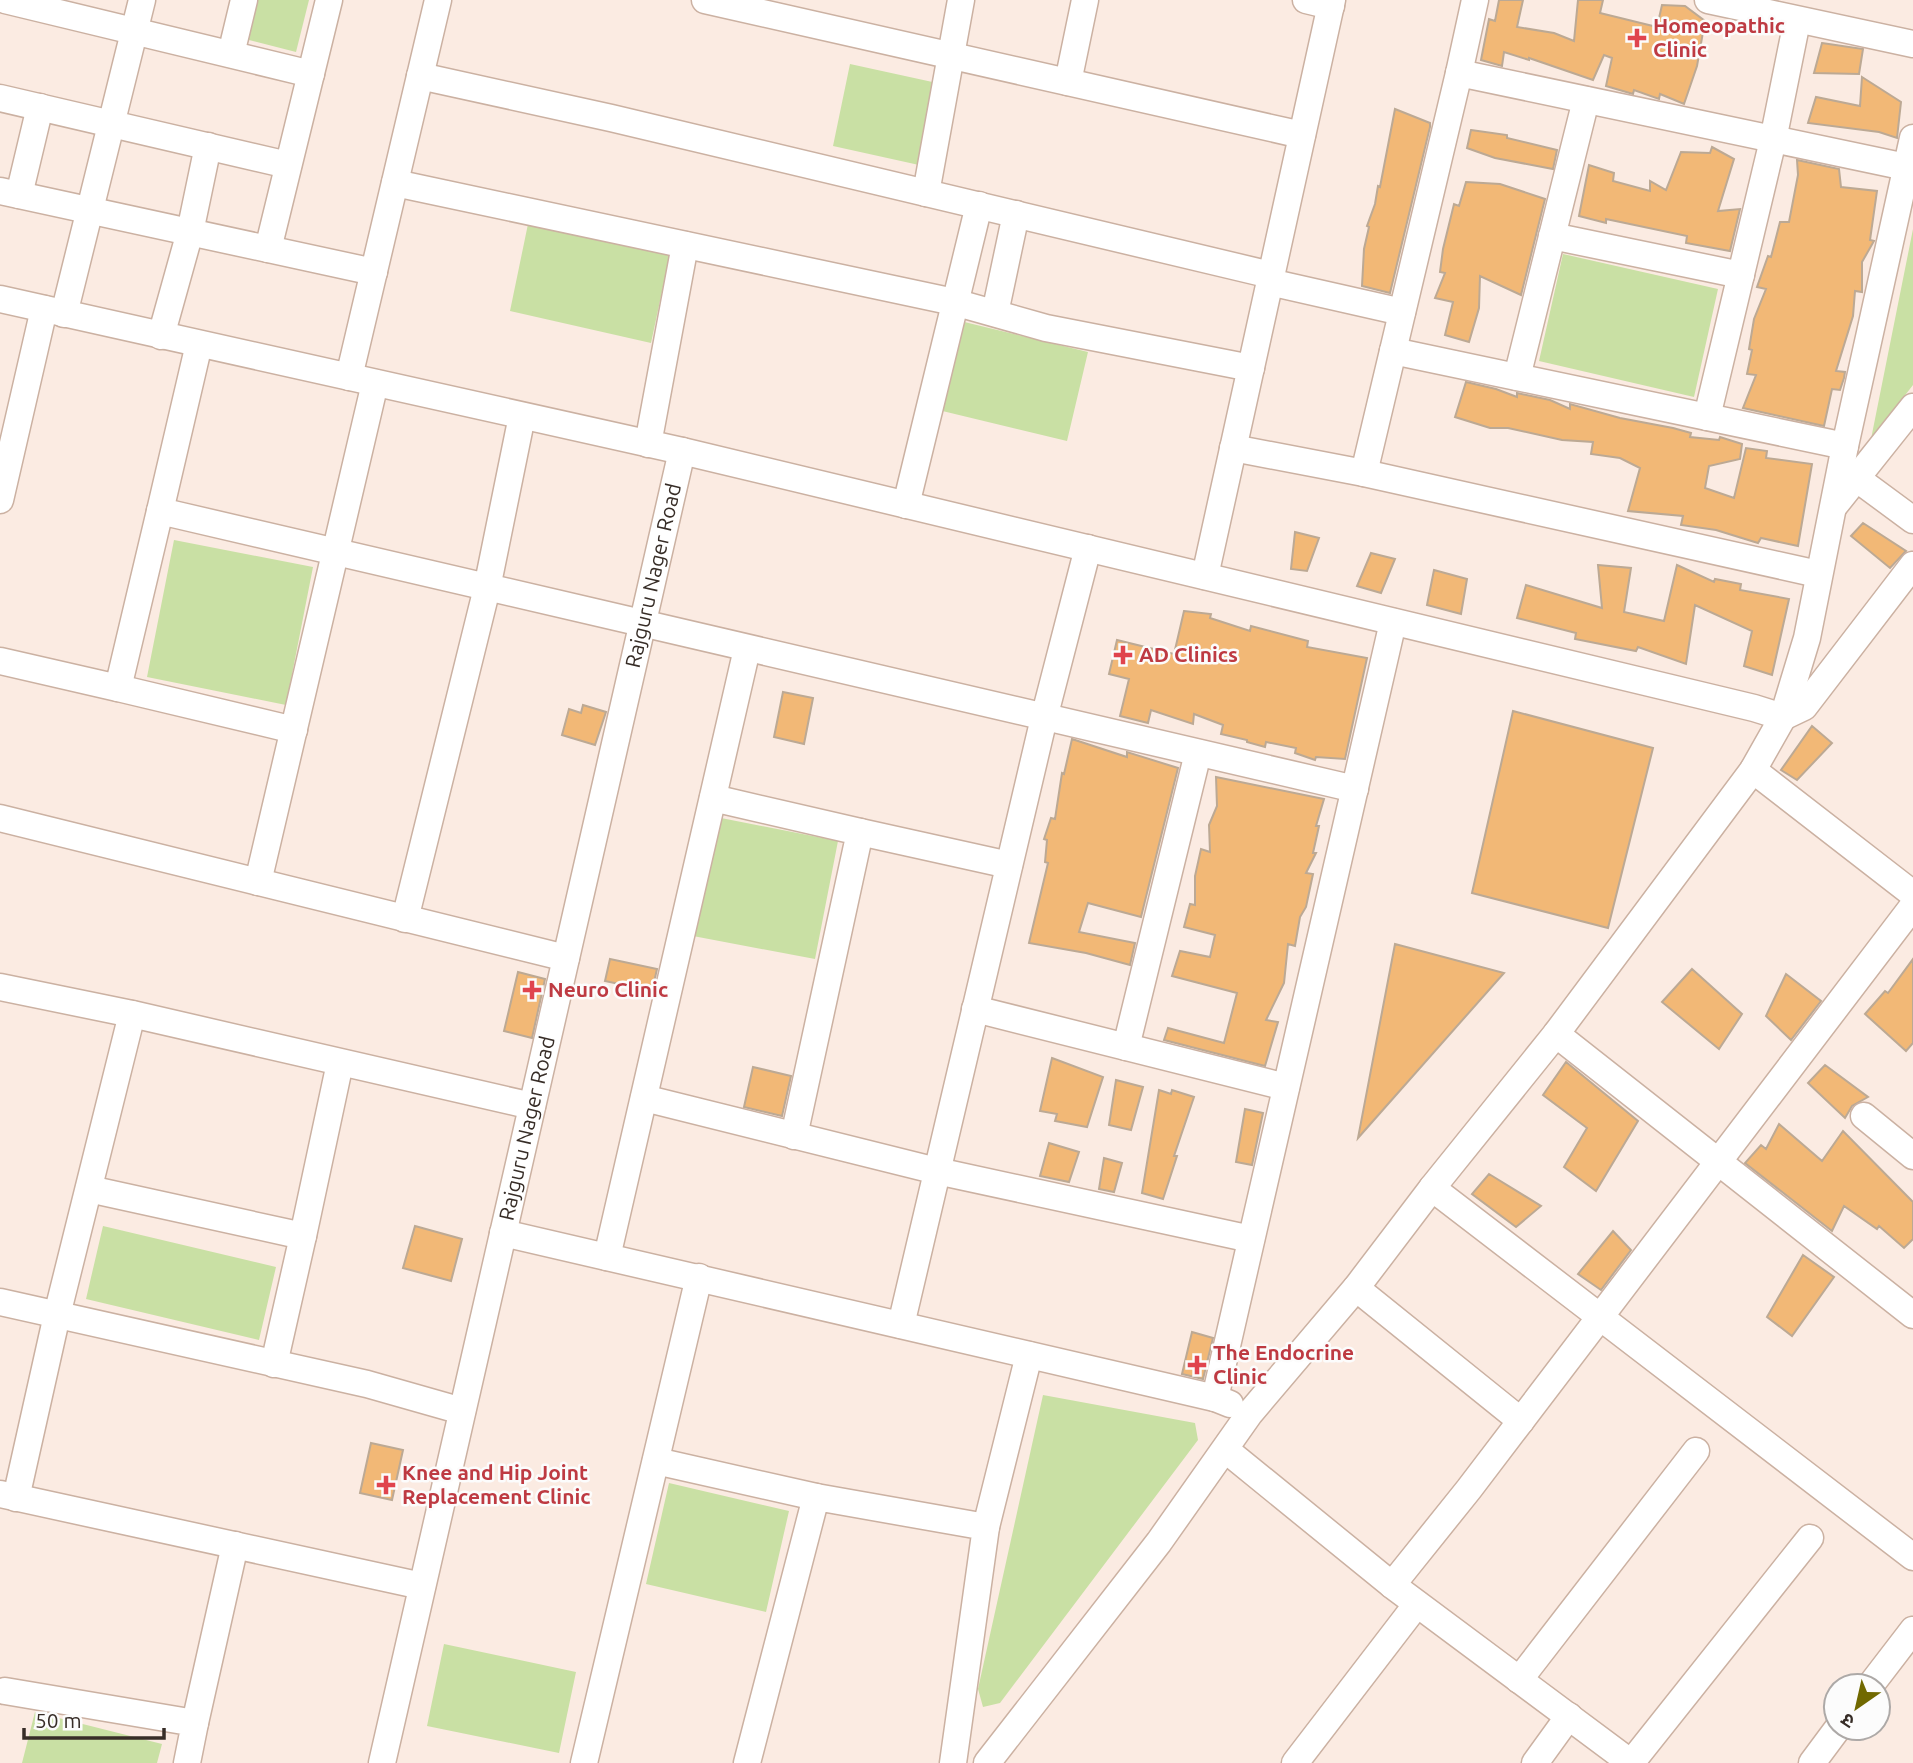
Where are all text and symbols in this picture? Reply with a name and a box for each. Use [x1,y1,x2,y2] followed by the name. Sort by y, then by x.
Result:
[1653,13,1785,61] place label: Homeopathic Clinic
[1627,28,1647,48] marker: Homeopathic Clinic
[620,481,685,670] street label: Rajguru Nager Road
[1139,642,1238,666] place label: AD Clinics
[1113,645,1133,665] marker: AD Clinics
[548,977,668,1001] place label: Neuro Clinic
[522,980,542,1000] marker: Neuro Clinic
[493,1034,559,1223] street label: Rajguru Nager Road
[1213,1340,1354,1388] place label: The Endocrine Clinic
[1187,1355,1207,1375] marker: The Endocrine Clinic
[402,1460,591,1508] place label: Knee and Hip Joint Replacement Clinic
[376,1475,396,1495] marker: Knee and Hip Joint Replacement Clinic
[1822,1672,1892,1742] north arrow
[24,1696,164,1740] scale bar
[35,1708,82,1732] text: 50 m
[1836,1708,1858,1733] text: उ

